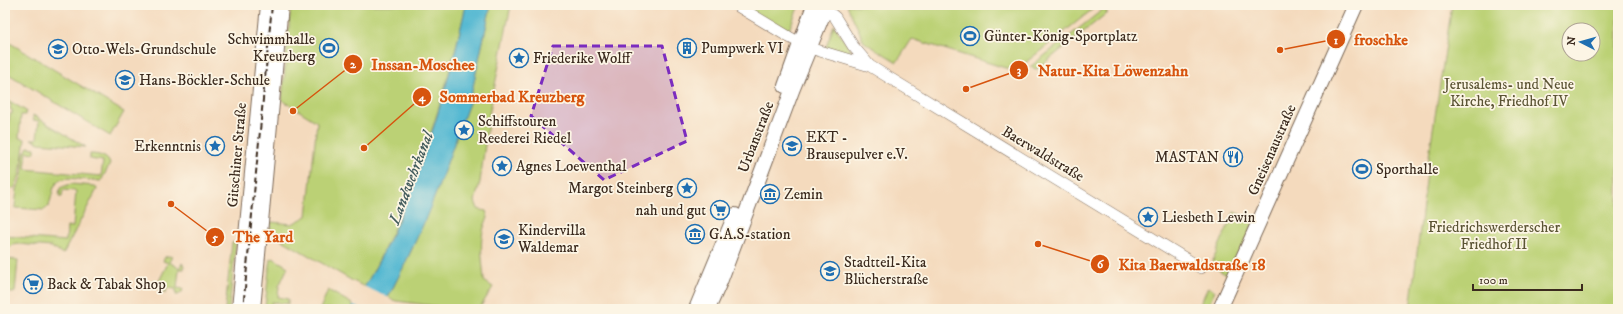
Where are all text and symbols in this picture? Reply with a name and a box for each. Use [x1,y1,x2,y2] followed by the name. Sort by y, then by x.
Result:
[1561,22,1601,62] north arrow
[959,25,981,47] sports icon: Günter-König-Sportplatz
[1326,25,1416,53] callout: froschke
[984,27,1138,46] place label: Günter-König-Sportplatz
[228,30,316,66] place label: Schwimmhalle Kreuzberg
[1353,30,1408,50] text: froschke
[1334,33,1339,48] text: 1
[1565,36,1579,46] text: N
[318,37,340,59] sports icon: Schwimmhalle Kreuzberg
[676,37,698,59] building icon: Pumpwerk VI
[47,38,69,60] school or university icon: Otto-Wels-Grundschule
[701,39,783,58] place label: Pumpwerk VI
[72,40,216,59] place label: Otto-Wels-Grundschule
[508,47,530,69] place icon: Friederike Wolff
[533,49,633,68] place label: Friederike Wolff
[343,50,482,78] callout: Inssan-Moschee
[371,55,475,75] text: Inssan-Moschee
[1009,56,1196,84] callout: Natur-Kita Löwenzahn
[350,57,357,72] text: 2
[1038,61,1189,81] text: Natur-Kita Löwenzahn
[1017,63,1022,78] text: 3
[114,69,136,91] school or university icon: Hans-Böckler-Schule
[139,71,270,90] place label: Hans-Böckler-Schule
[1442,75,1574,111] park label: Jerusalems- und Neue Kirche, Friedhof IV
[412,83,592,111] callout: Sommerbad Kreuzberg
[440,87,586,107] text: Sommerbad Kreuzberg
[418,90,427,105] text: 4
[734,99,778,175] street label: Urbanstraße
[1243,101,1301,199] street label: Gneisenaustraße
[223,102,251,208] street label: Gitschiner Straße
[478,112,572,148] place label: Schiffstouren Reederei Riedel
[453,119,475,141] place icon: Schiffstouren Reederei Riedel
[998,122,1088,186] street label: Baerwaldstraße
[384,127,438,228] water label: Landwehrkanal
[806,128,908,164] place label: EKT - Brausepulver e.V.
[204,135,226,157] place icon: Erkenntnis
[781,135,803,157] school or university icon: EKT - Brausepulver e.V.
[134,137,201,156] place label: Erkenntnis
[1222,146,1244,168] restaurant icon: MASTAN
[1155,148,1219,167] place label: MASTAN
[491,155,513,177] place icon: Agnes Loewenthal
[516,157,627,176] place label: Agnes Loewenthal
[1351,158,1373,180] sports icon: Sporthalle
[1376,160,1438,179] place label: Sporthalle
[676,177,698,199] place icon: Margot Steinberg
[568,179,674,198] place label: Margot Steinberg
[759,183,781,205] museum icon: Zemin
[784,185,823,204] place label: Zemin
[709,199,731,221] supermarket icon: nah und gut
[636,201,706,220] place label: nah und gut
[1137,206,1159,228] place icon: Liesbeth Lewin
[1162,208,1255,227] place label: Liesbeth Lewin
[1428,218,1560,254] park label: Friedrichswerderscher Friedhof II
[517,221,586,257] place label: Kindervilla Waldemar
[205,223,301,251] callout: The Yard
[684,223,706,245] museum icon: G.A.S-station
[709,225,791,244] place label: G.A.S-station
[232,227,294,247] text: The Yard
[493,228,515,250] school or university icon: Kindervilla Waldemar
[211,230,218,245] text: 5
[1090,250,1273,278] callout: Kita Baerwaldstraße 18
[844,253,928,289] place label: Stadtteil-Kita Blücherstraße
[1119,255,1265,275] text: Kita Baerwaldstraße 18
[1097,257,1104,272] text: 6
[819,260,841,282] school or university icon: Stadtteil-Kita Blücherstraße
[1473,266,1582,292] scale bar
[22,273,44,295] supermarket icon: Back & Tabak Shop
[1479,273,1508,288] text: 100 m
[47,275,166,294] place label: Back & Tabak Shop

